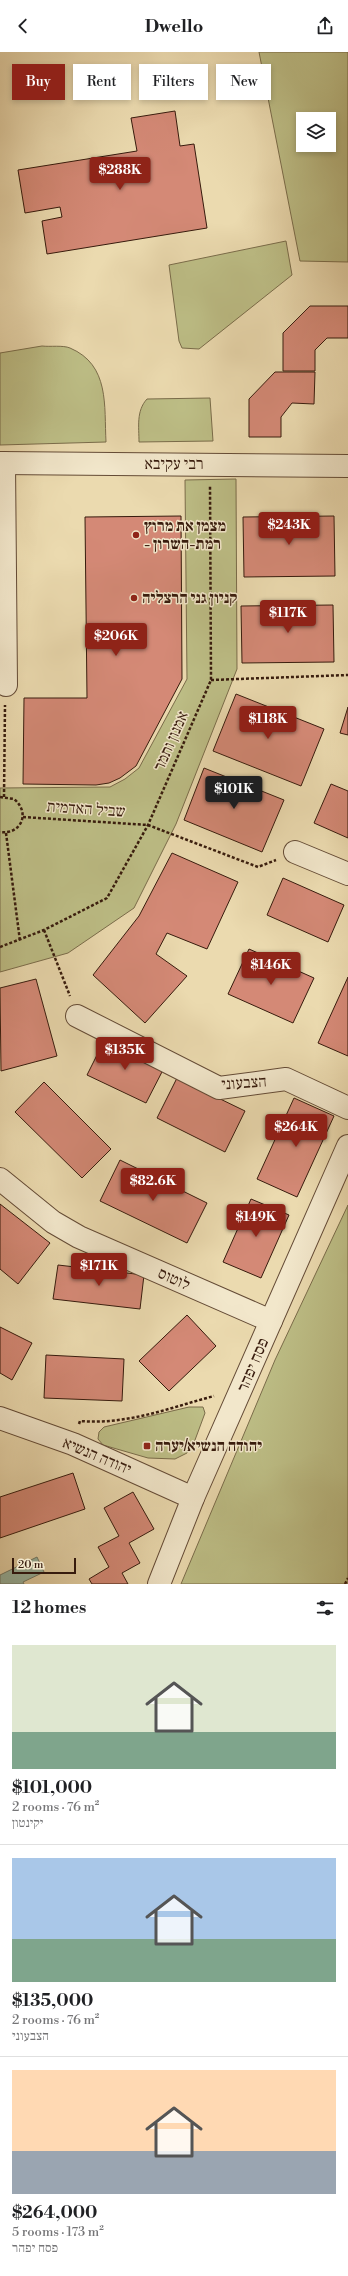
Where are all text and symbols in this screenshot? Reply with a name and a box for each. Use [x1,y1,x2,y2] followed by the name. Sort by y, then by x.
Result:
[12,15,34,37] icon: back
[145,15,203,38] text: Dwello
[314,15,336,37] icon: share
[12,64,65,100] chip: Buy
[73,64,131,100] chip: Rent
[139,64,208,100] chip: Filters
[216,64,271,100] chip: New
[296,112,336,152] map controls
[296,112,336,152] button: layers
[92,157,148,191] pin: $288K
[99,162,141,178] text: $288K
[144,454,204,474] street label: רבי עקיבא
[261,512,317,546] pin: $243K
[144,516,226,554] place label: מצמן את מרוץ - רמת-השרון
[267,517,311,533] text: $243K
[131,530,141,540] marker: מצמן את מרוץ - רמת-השרון
[142,588,237,608] place label: קניון גני הרצליה
[129,593,139,603] marker: קניון גני הרצליה
[260,600,316,634] pin: $117K
[269,605,307,621] text: $117K
[88,623,144,657] pin: $206K
[94,628,138,644] text: $206K
[240,706,296,740] pin: $118K
[149,708,193,774] street label: אמנון ותמר
[248,711,288,727] text: $118K
[206,776,262,810] pin: $101K
[214,781,254,797] text: $101K
[46,796,126,822] street label: שביל האדמית
[243,952,299,986] pin: $146K
[251,957,291,973] text: $146K
[97,1037,153,1071] pin: $135K
[105,1042,145,1058] text: $135K
[221,1071,267,1095] street label: הצבעוני
[268,1114,324,1148] pin: $264K
[274,1119,318,1135] text: $264K
[120,1168,186,1202] pin: $82.6K
[130,1173,176,1189] text: $82.6K
[228,1204,284,1238] pin: $149K
[236,1209,276,1225] text: $149K
[71,1253,127,1287] pin: $171K
[80,1258,118,1274] text: $171K
[155,1263,193,1295] street label: לוטוס
[233,1335,273,1395] street label: פסח יפהר
[60,1433,134,1479] street label: יהודה הנשיא
[155,1436,262,1456] place label: יהודה הנשיא/יערה
[142,1441,152,1451] marker: יהודה הנשיא/יערה
[12,1556,76,1575] scale bar
[18,1558,43,1572] text: 20 m
[12,1597,86,1619] text: 12 homes
[314,1597,336,1619] icon: filters
[138,1671,210,1743] icon: home
[12,1777,92,1799] text: $101,000
[12,1799,99,1815] text: 2 rooms · 76 m²
[12,1815,43,1831] text: יקינטון
[138,1884,210,1956] icon: home
[12,1990,93,2012] text: $135,000
[12,2012,99,2028] text: 2 rooms · 76 m²
[12,2028,49,2044] text: הצבעוני
[138,2096,210,2168] icon: home
[12,2202,97,2224] text: $264,000
[12,2224,104,2240] text: 5 rooms · 173 m²
[12,2240,58,2256] text: פסח יפהר

